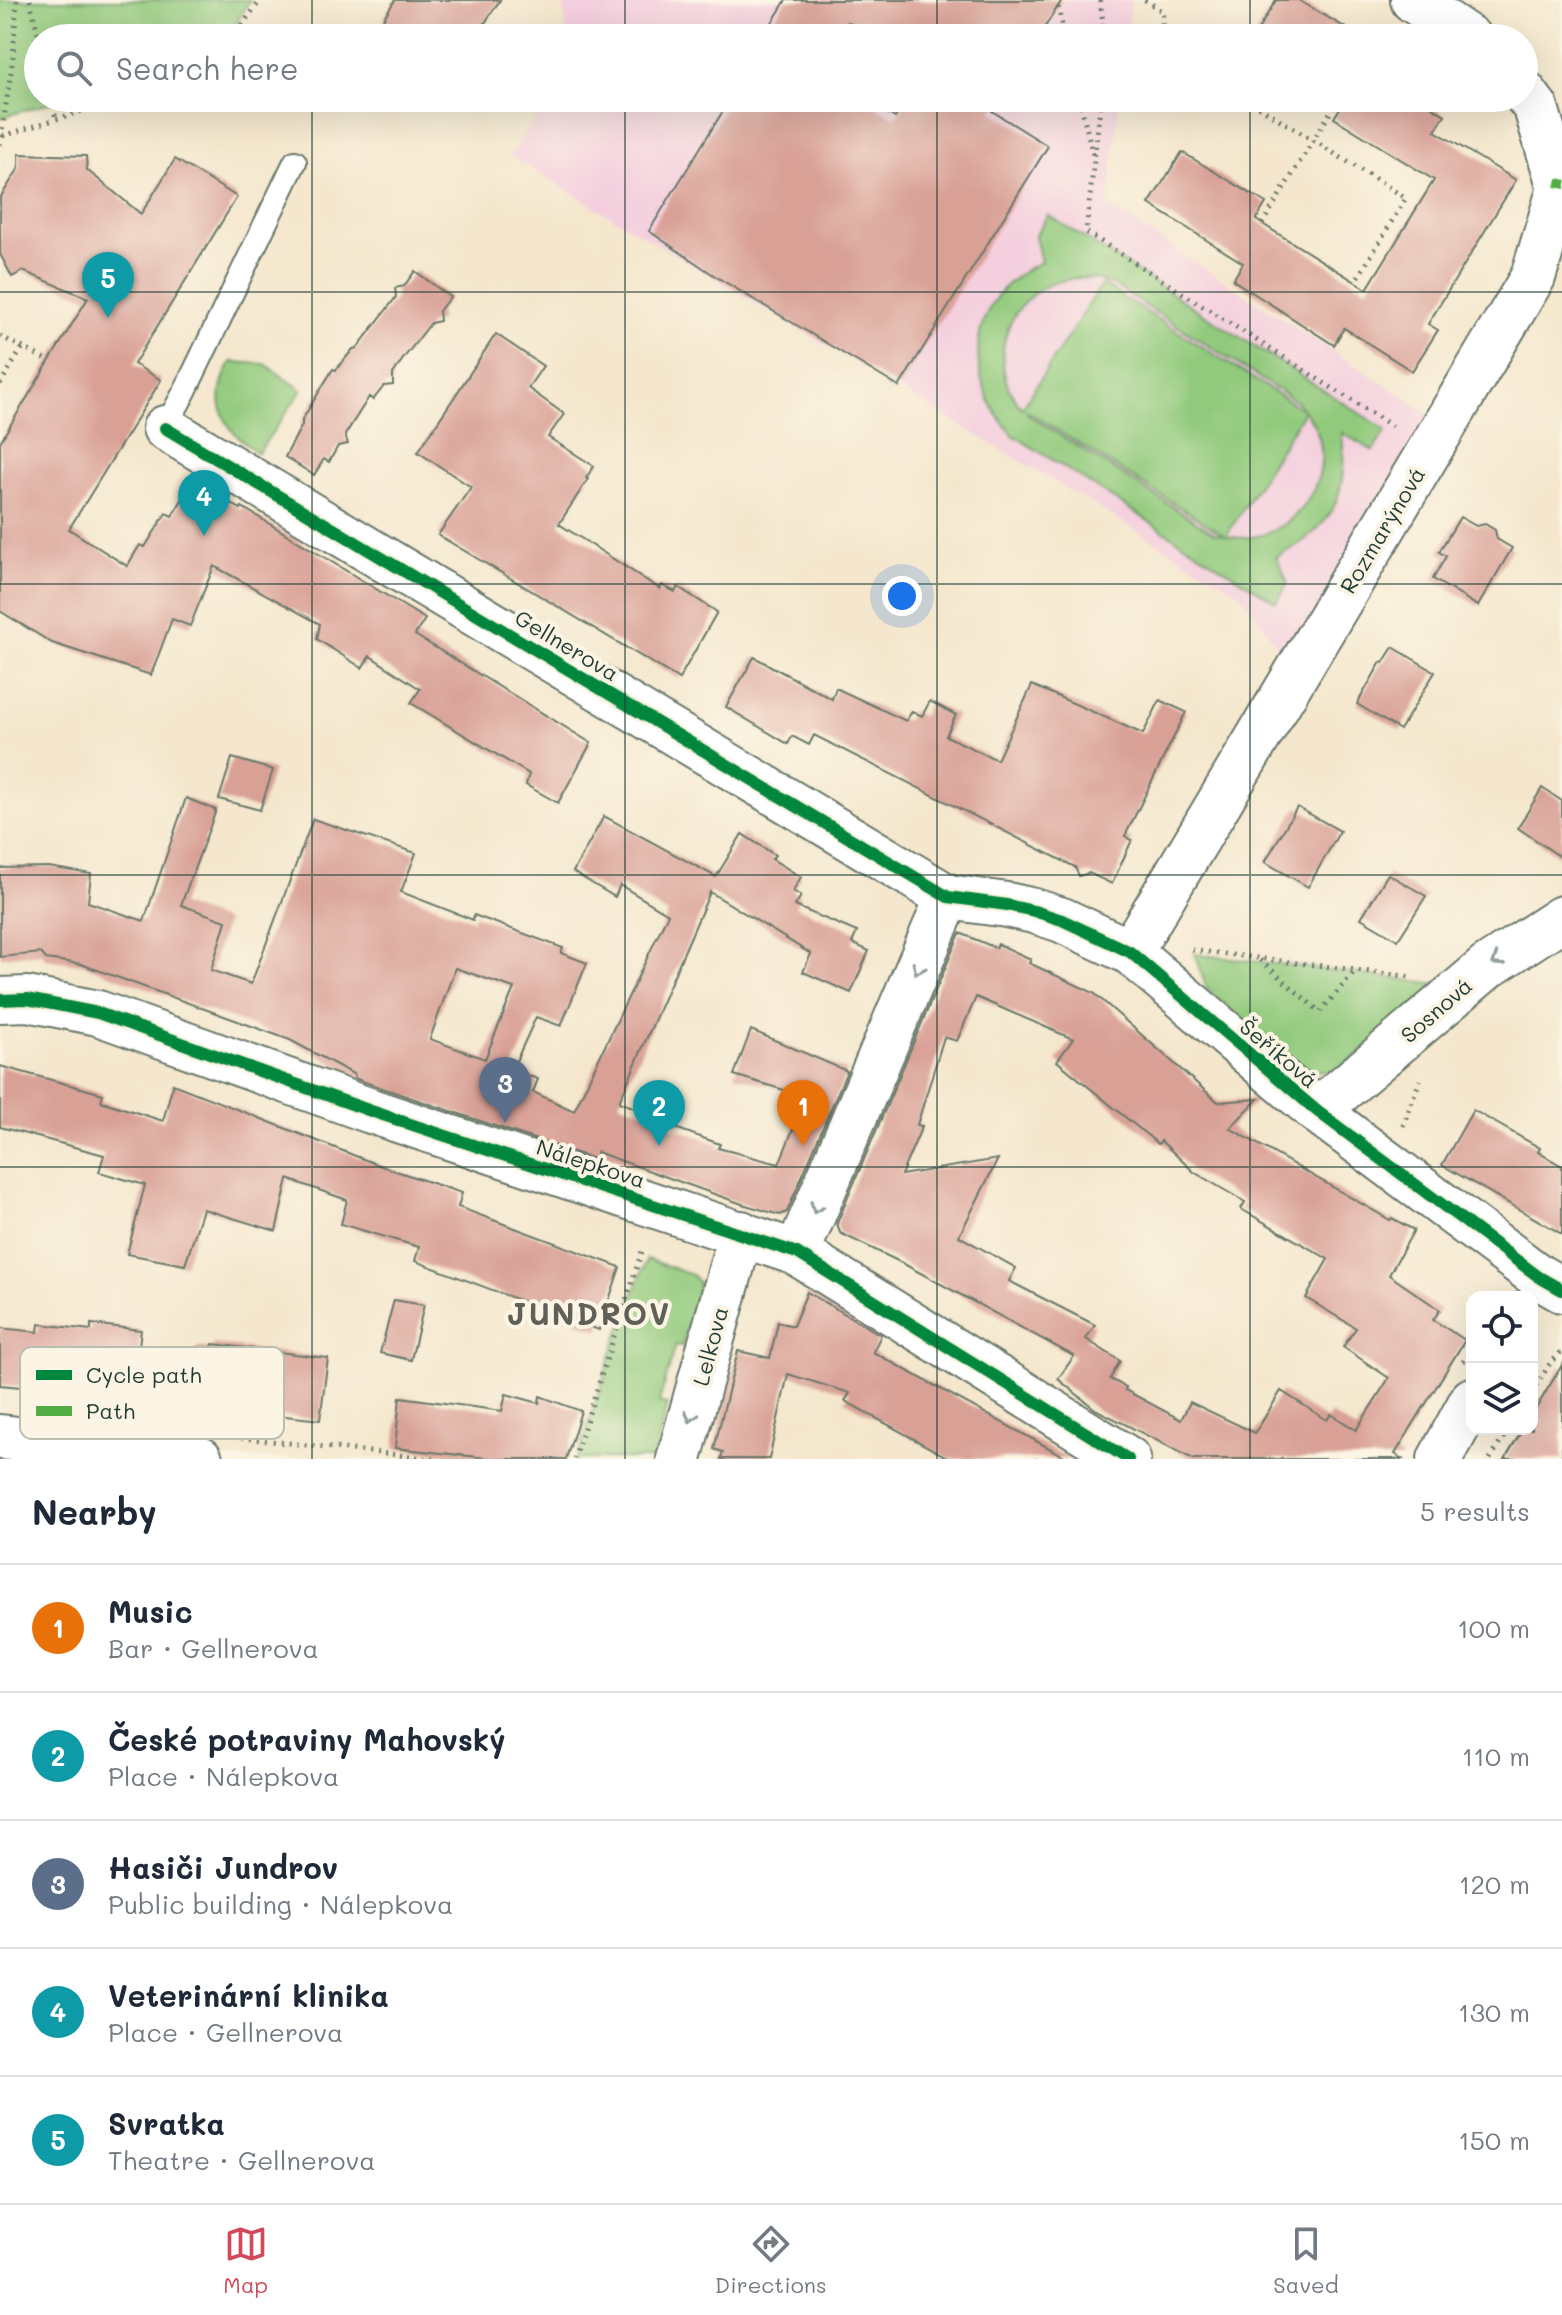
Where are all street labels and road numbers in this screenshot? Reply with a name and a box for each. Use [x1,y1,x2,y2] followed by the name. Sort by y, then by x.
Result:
[1333,461,1431,599] street label: Rozmarýnová
[510,603,624,687] street label: Gellnerova
[1394,971,1478,1049] street label: Sosnová
[1234,1012,1324,1094] street label: Šeříková
[533,1132,649,1194] street label: Nálepkova
[686,1303,734,1389] street label: Lelkova

